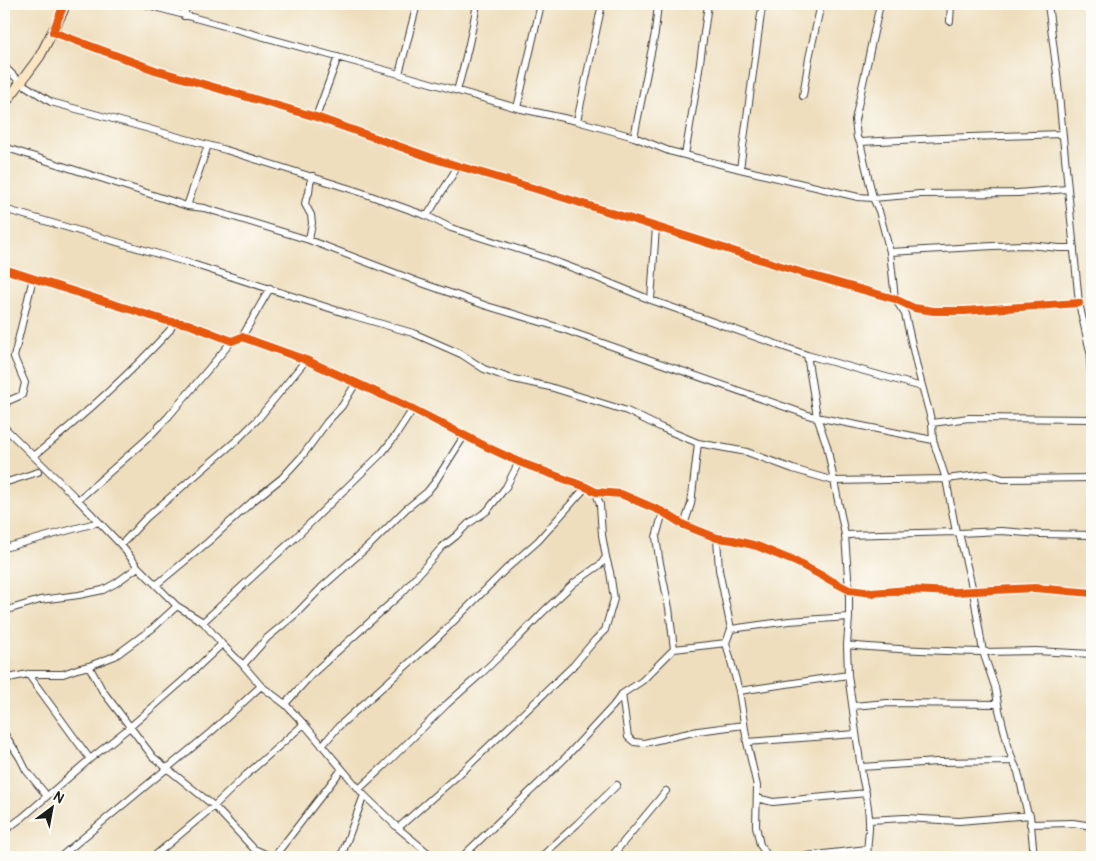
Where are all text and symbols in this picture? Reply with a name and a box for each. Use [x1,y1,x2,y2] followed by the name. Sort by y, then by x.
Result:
[28,784,78,834] north arrow
[50,788,67,807] text: N

